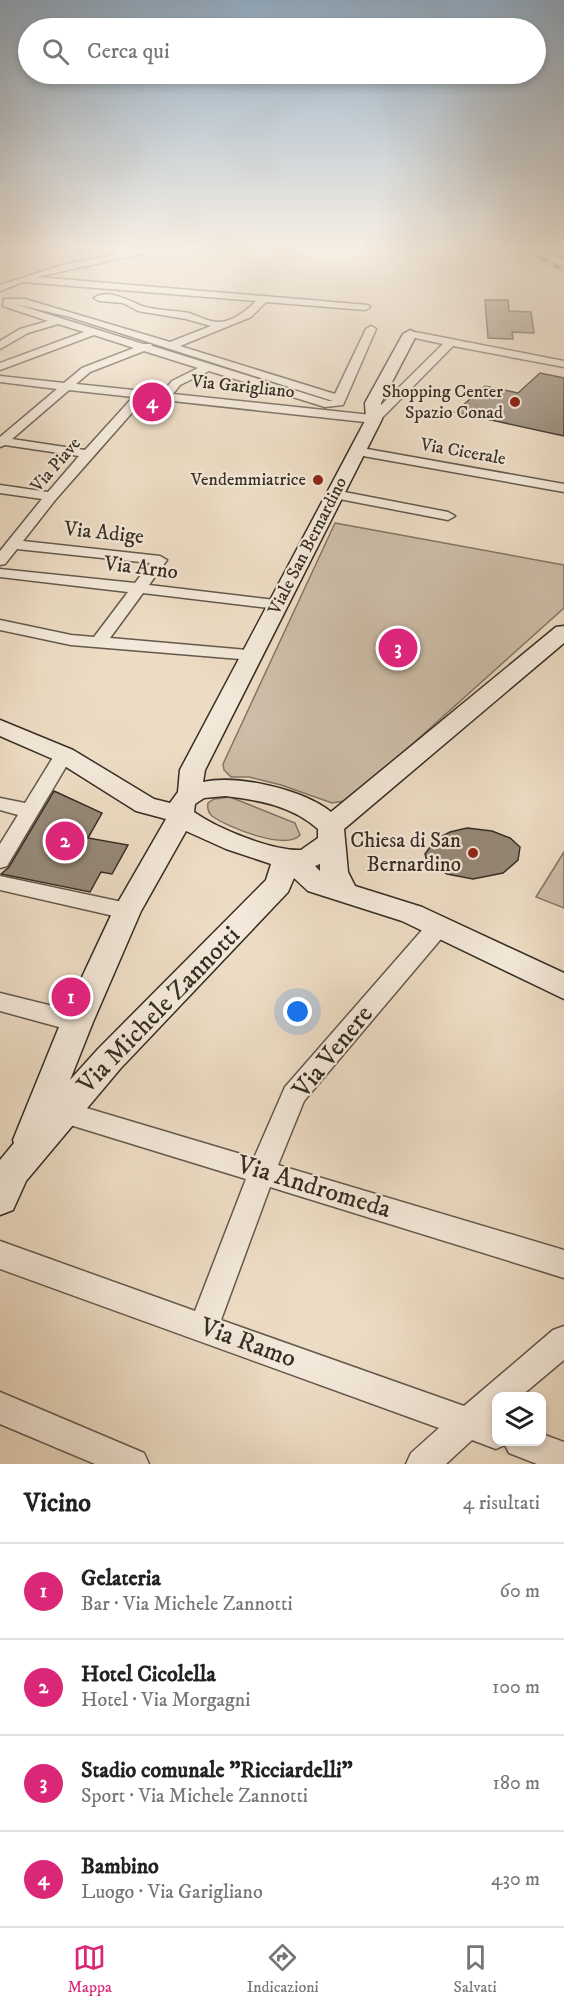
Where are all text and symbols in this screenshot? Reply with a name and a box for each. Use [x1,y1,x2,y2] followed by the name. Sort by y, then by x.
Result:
[18,18,546,84] search box
[39,35,72,68] icon: search
[87,38,170,65] text: Cerca qui
[189,371,296,403] street label: Via Garigliano
[132,380,172,424] pin: 4
[382,381,503,424] place label: Shopping Center Spazio Conad
[508,395,522,409] marker: Shopping Center Spazio Conad
[26,433,86,498] street label: Via Piave
[418,434,507,470] street label: Via Cicerale
[190,469,306,491] place label: Vendemmiatrice
[263,473,352,619] street label: Viale San Bernardino
[311,473,325,487] marker: Vendemmiatrice
[62,516,146,550] street label: Via Adige
[102,550,179,585] street label: Via Arno
[378,626,418,670] pin: 3
[46,818,84,864] pin: 2
[350,828,461,878] place label: Chiesa di San Bernardino
[466,846,480,860] marker: Chiesa di San Bernardino
[70,919,247,1101] street label: Via Michele Zannotti
[52,974,90,1020] pin: 1
[283,997,312,1026] your location
[285,999,380,1106] street label: Via Venere
[232,1148,395,1226] street label: Via Andromeda
[194,1310,301,1376] street label: Via Ramo
[492,1392,546,1446] map controls
[492,1392,546,1446] button: layers
[24,1487,91,1520] text: Vicino
[463,1491,540,1516] text: 4 risultati
[81,1565,161,1592] text: Gelateria
[40,1579,47,1604] text: 1
[500,1579,540,1604] text: 60 m
[81,1592,293,1617] text: Bar · Via Michele Zannotti
[81,1661,216,1688] text: Hotel Cicolella
[39,1675,48,1700] text: 2
[492,1675,540,1700] text: 100 m
[81,1688,250,1713] text: Hotel · Via Morgagni
[81,1757,353,1784] text: Stadio comunale "Ricciardelli"
[40,1771,47,1796] text: 3
[493,1771,540,1796] text: 180 m
[81,1784,308,1809] text: Sport · Via Michele Zannotti
[81,1853,159,1880] text: Bambino
[38,1867,49,1892] text: 4
[491,1867,540,1892] text: 430 m
[81,1880,263,1905] text: Luogo · Via Garigliano
[67,1941,112,1997] tab: Mappa
[247,1941,319,1997] tab: Indicazioni
[454,1941,497,1997] tab: Salvati

